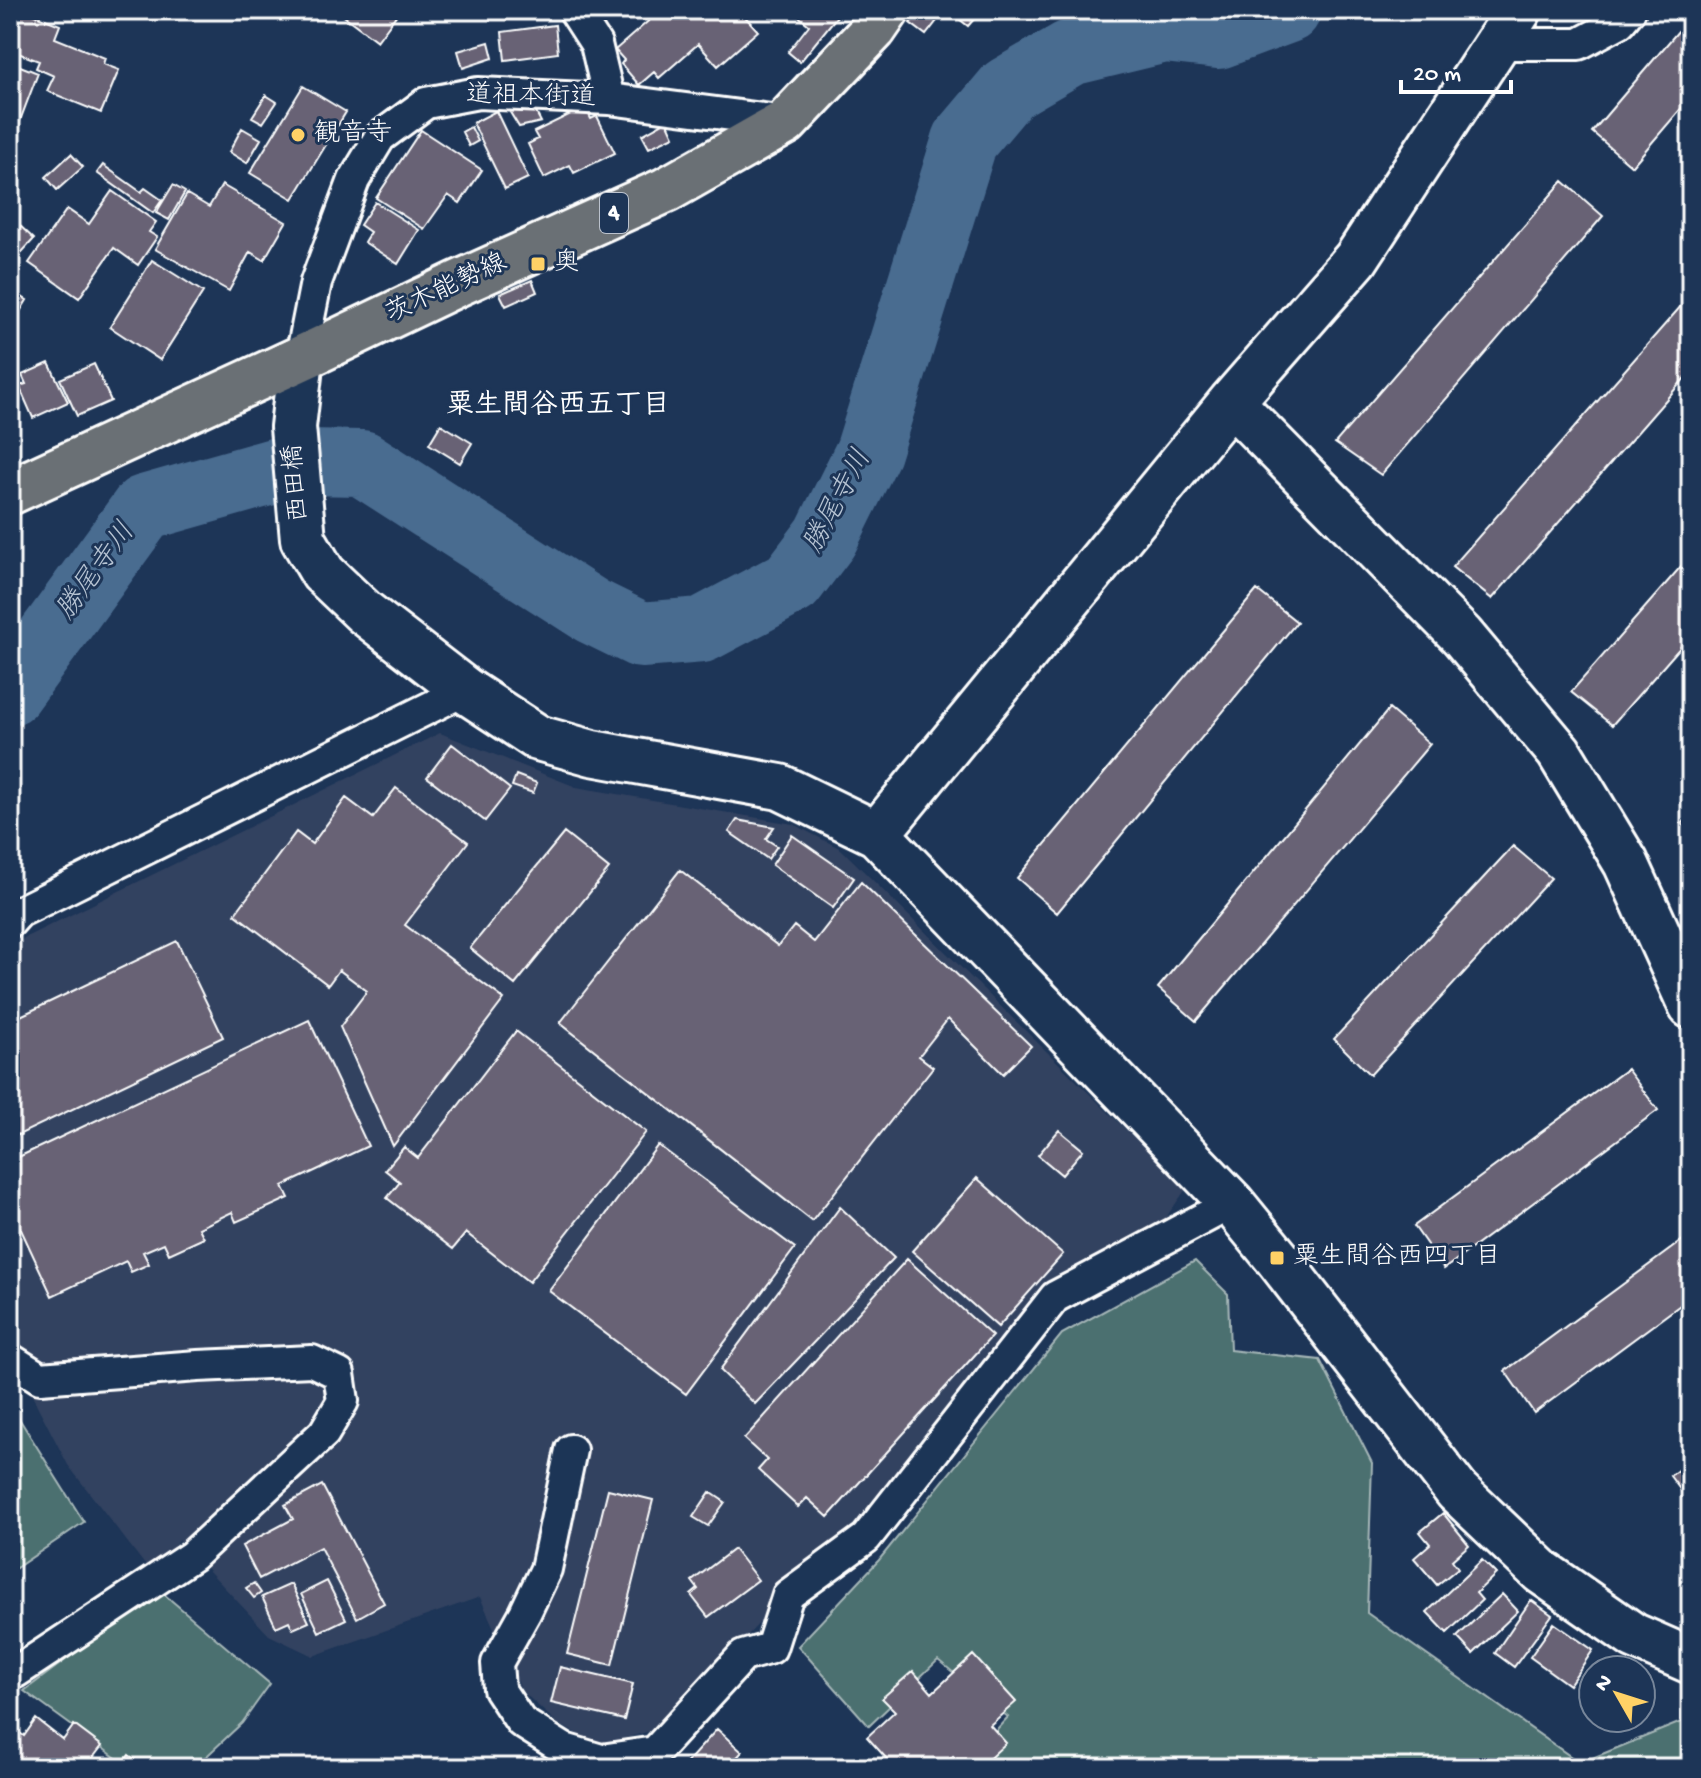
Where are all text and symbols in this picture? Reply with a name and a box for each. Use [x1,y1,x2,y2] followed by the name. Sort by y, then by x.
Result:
[1401,44,1511,94] scale bar
[1413,61,1461,90] text: 20 m
[466,80,596,115] street label: 道祖本街道
[314,118,392,151] place label: 観音寺
[289,126,307,144] marker: 観音寺
[600,193,628,233] road number: 4
[381,247,512,332] street label: 茨木能勢線
[554,248,580,280] place label: 奥
[529,255,547,273] marker: 奥
[446,389,670,423] district label: 粟生間谷西五丁目
[278,443,317,523] street label: 西田橋
[797,444,880,559] water label: 勝尾寺川
[50,516,143,627] water label: 勝尾寺川
[1293,1242,1501,1274] place label: 粟生間谷西四丁目
[1268,1249,1286,1267] marker: 粟生間谷西四丁目
[1577,1654,1657,1734] north arrow
[1590,1670,1619,1698] text: N

